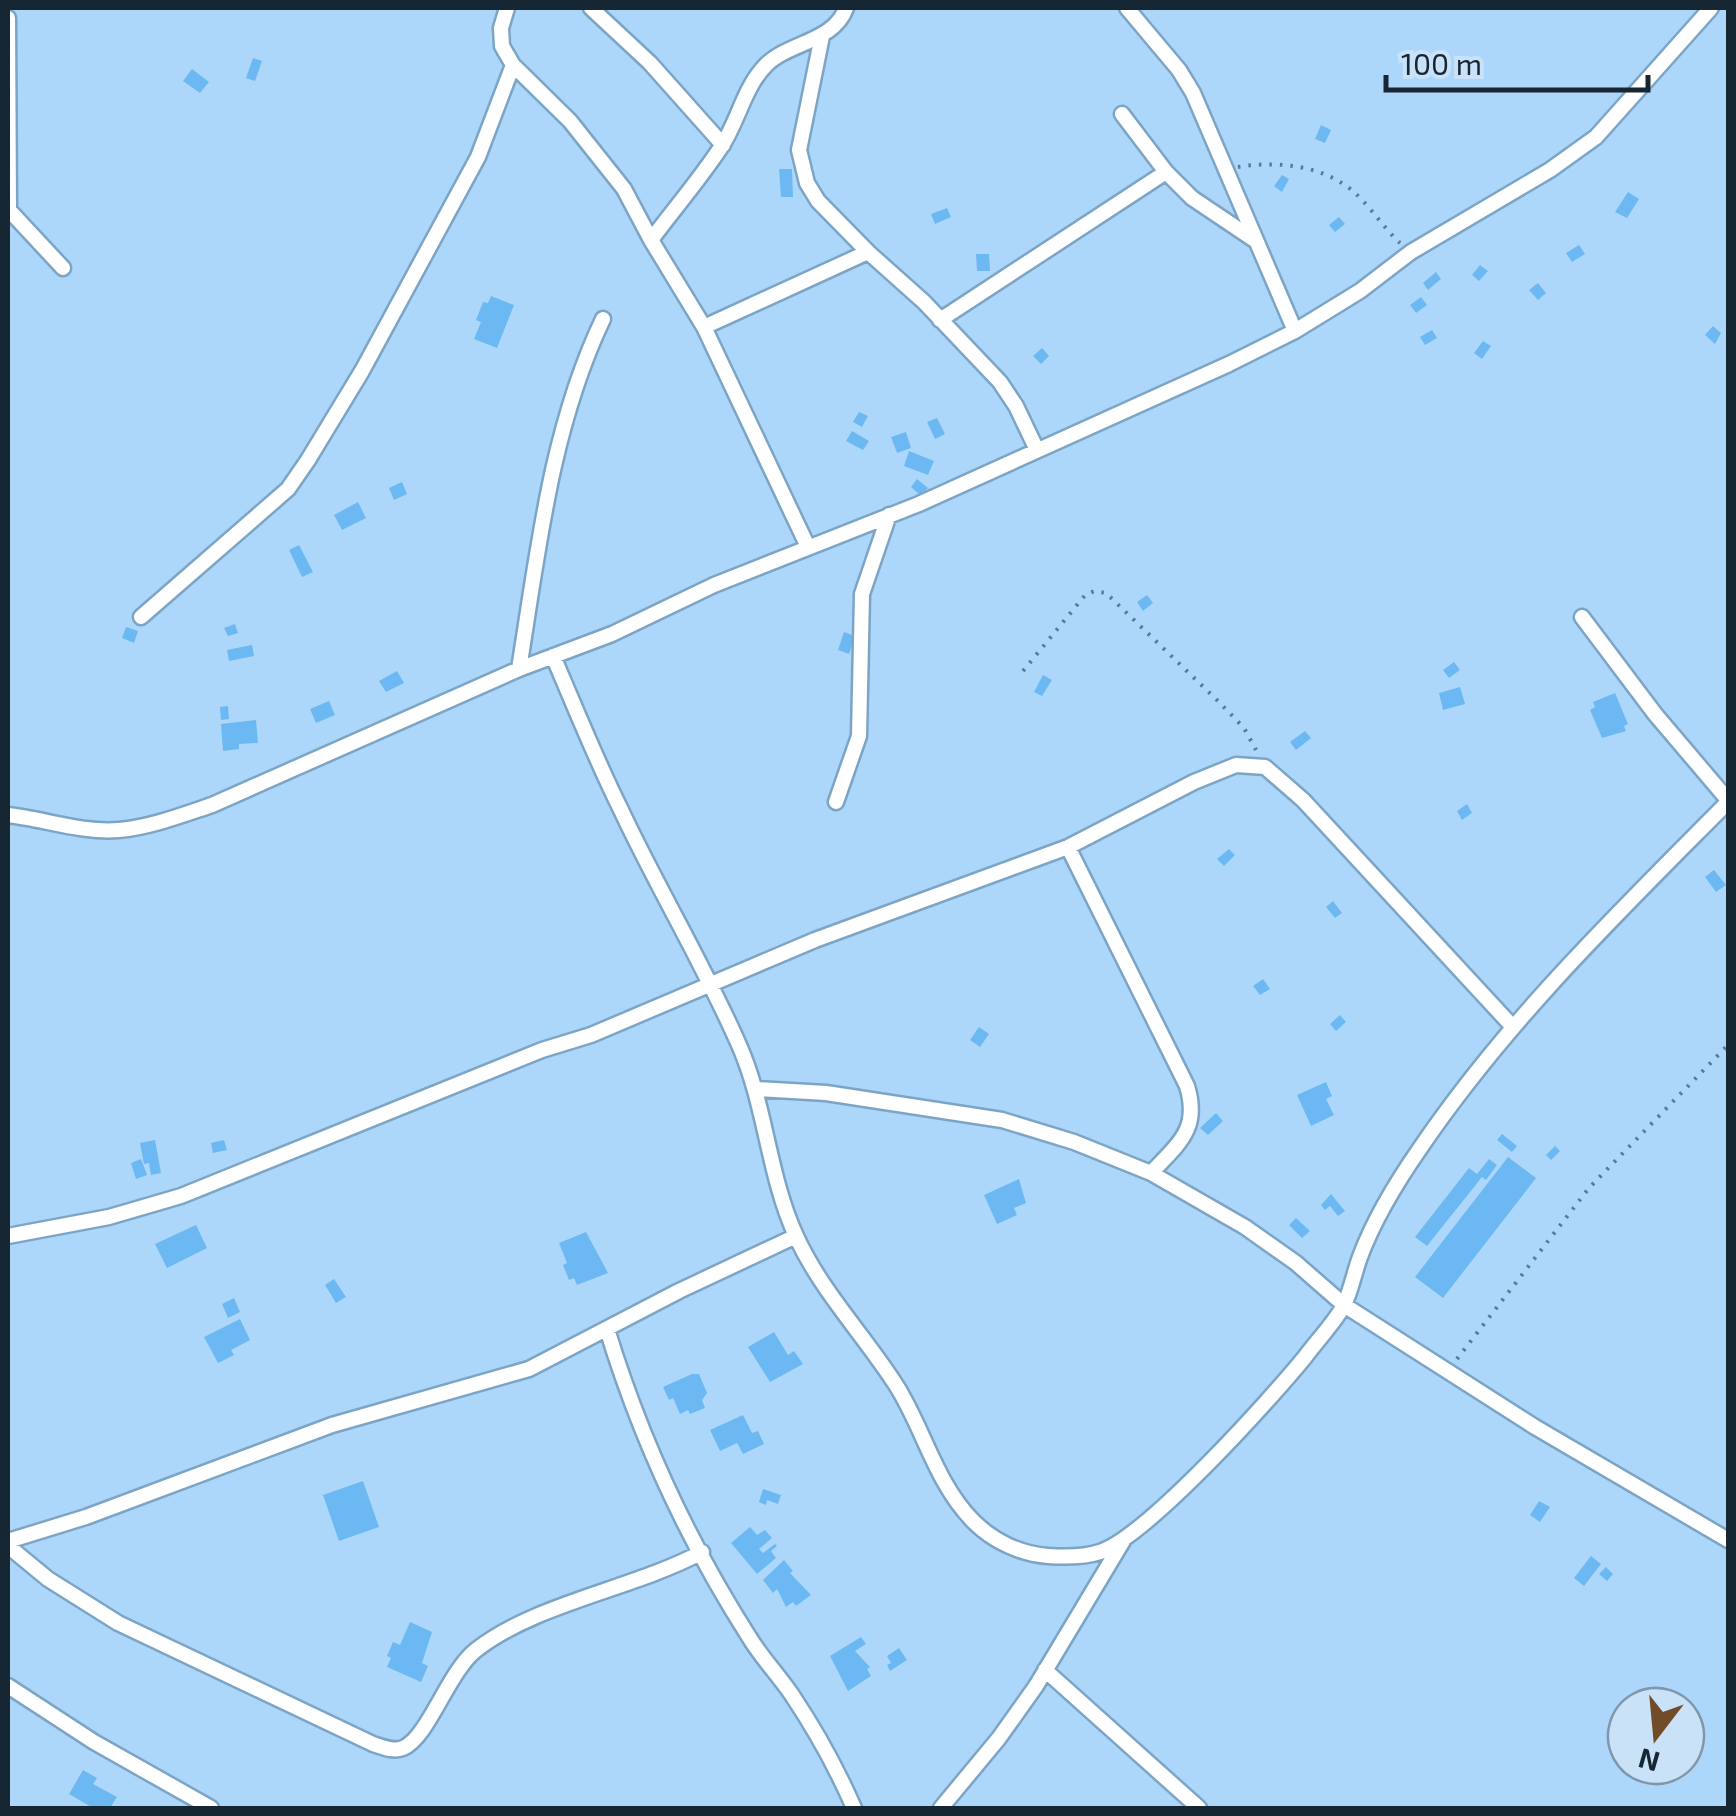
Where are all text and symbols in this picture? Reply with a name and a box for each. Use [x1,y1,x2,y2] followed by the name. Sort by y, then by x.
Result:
[1386,30,1648,92] scale bar
[1401,45,1482,81] text: 100 m
[1606,1686,1706,1786] north arrow
[1634,1742,1663,1780] text: N

